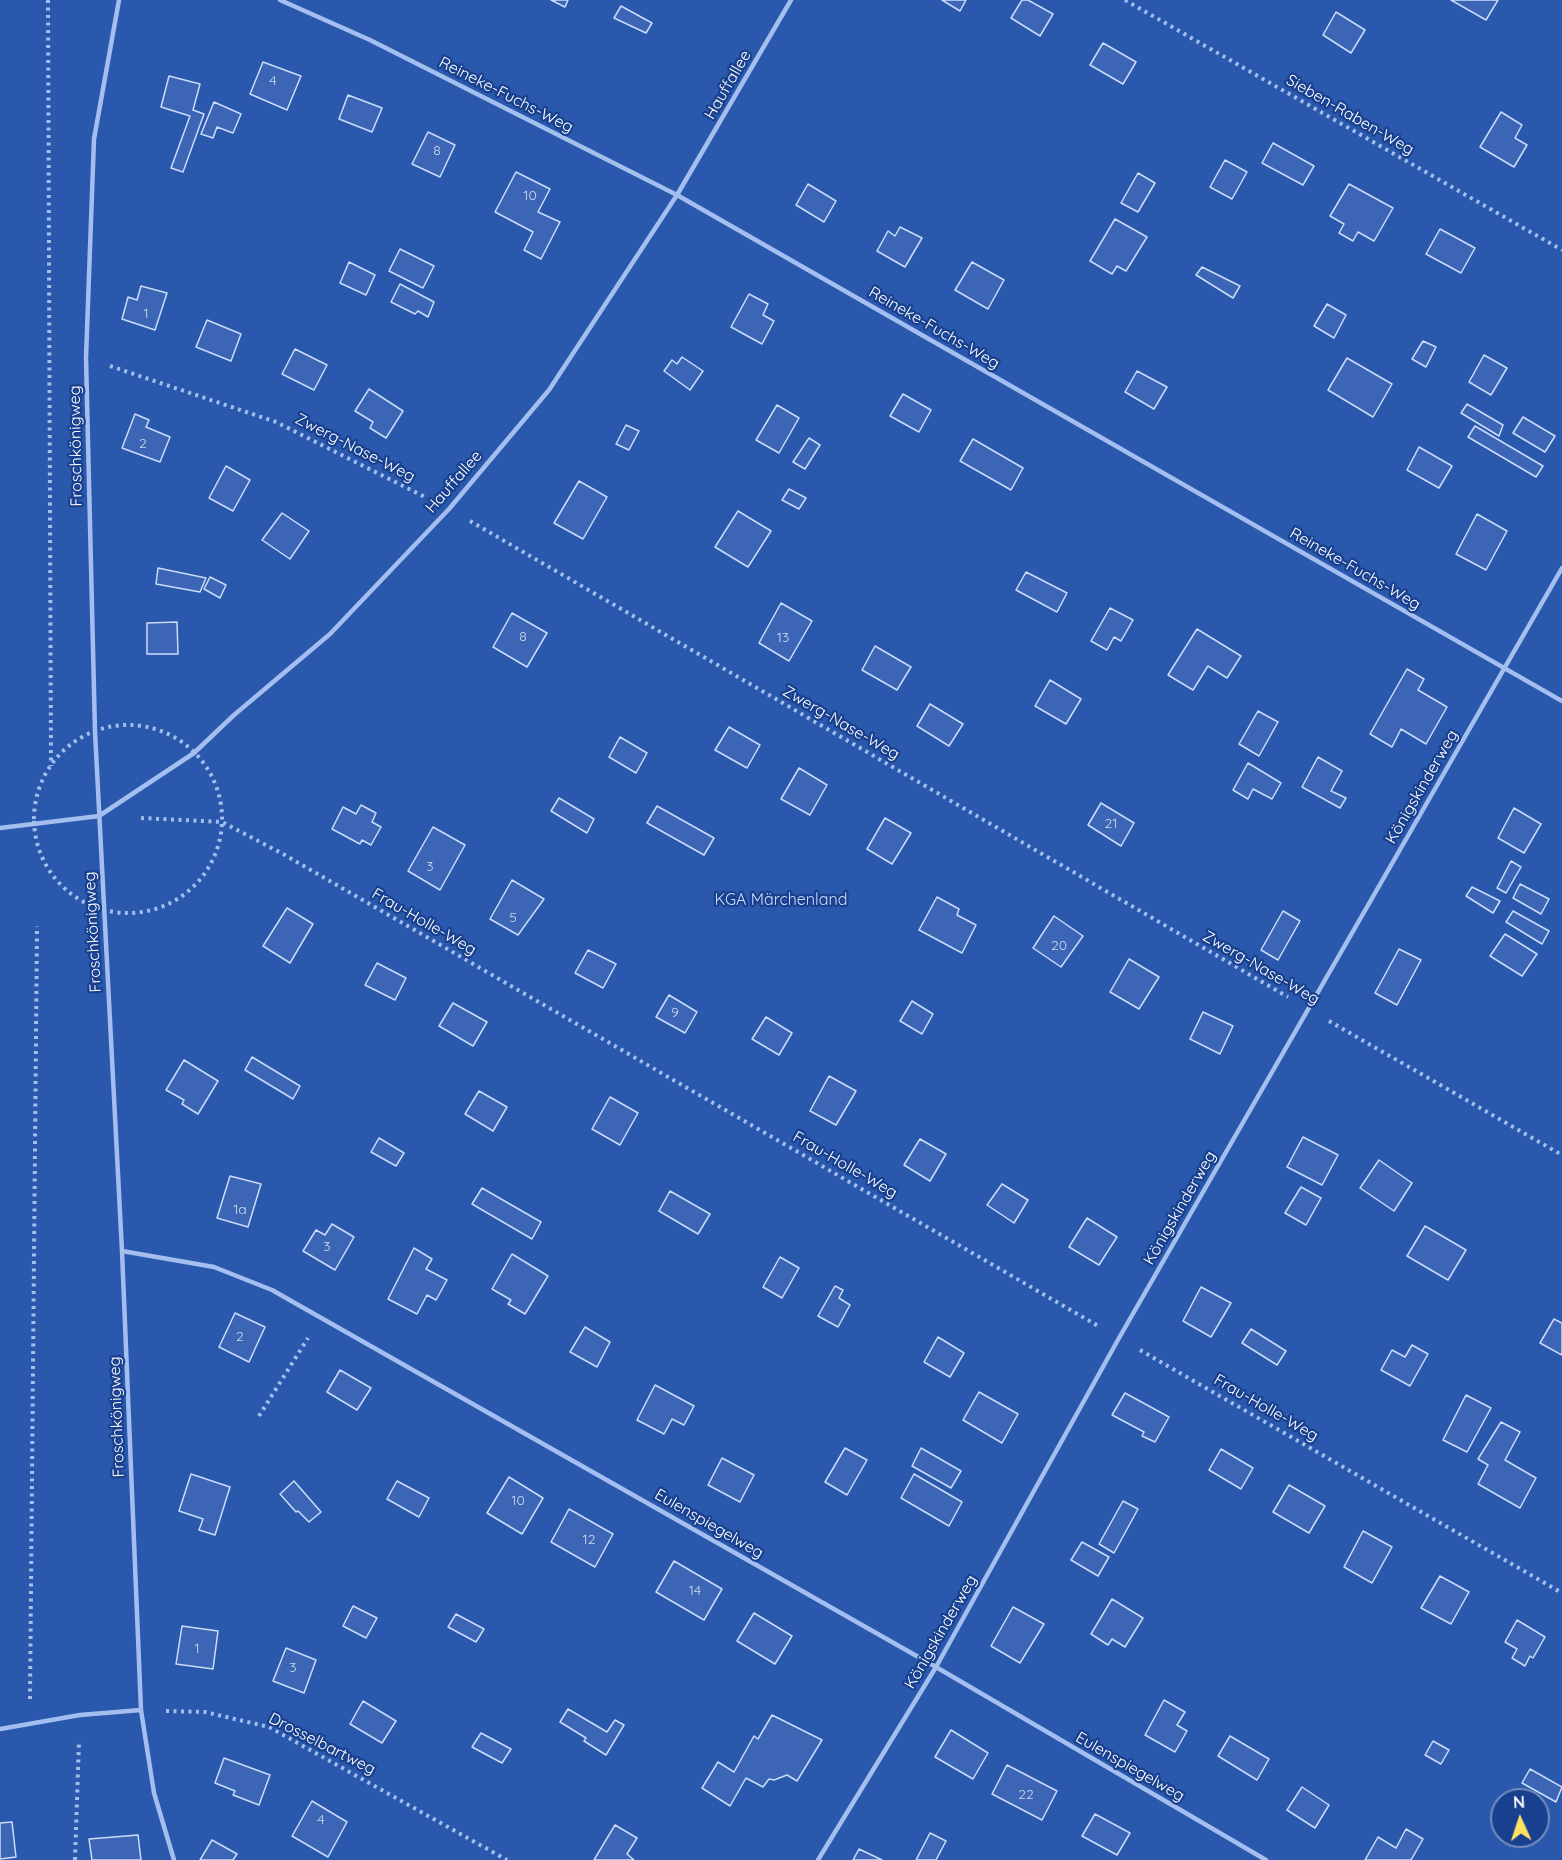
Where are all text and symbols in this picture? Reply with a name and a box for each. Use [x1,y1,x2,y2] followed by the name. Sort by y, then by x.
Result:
[701,47,755,123] street label: Hauffallee
[436,53,576,137] street label: Reineke-Fuchs-Weg
[1283,71,1417,159] street label: Sieben-Raben-Weg
[269,73,277,89] house number: 4
[433,143,441,159] house number: 8
[523,188,537,204] house number: 10
[865,283,1003,373] street label: Reineke-Fuchs-Weg
[143,306,149,322] house number: 1
[65,385,87,507] street label: Froschkönigweg
[292,410,418,486] street label: Zwerg-Nase-Weg
[139,436,147,452] house number: 2
[422,447,486,517] street label: Hauffallee
[1286,524,1424,614] street label: Reineke-Fuchs-Weg
[519,629,527,645] house number: 8
[777,630,789,646] house number: 13
[779,682,903,764] street label: Zwerg-Nase-Weg
[1382,727,1462,847] street label: Königskinderweg
[1105,816,1117,832] house number: 21
[426,859,434,875] house number: 3
[80,871,106,993] street label: Froschkönigweg
[368,884,480,960] street label: Frau-Holle-Weg
[715,890,847,910] park label: KGA Märchenland
[509,910,517,926] house number: 5
[1199,927,1323,1009] street label: Zwerg-Nase-Weg
[1051,938,1067,954] house number: 20
[671,1005,679,1021] house number: 9
[789,1127,901,1203] street label: Frau-Holle-Weg
[1140,1148,1220,1268] street label: Königskinderweg
[233,1202,247,1218] house number: 1a
[323,1239,331,1255] house number: 3
[236,1329,244,1345] house number: 2
[105,1356,129,1478] street label: Froschkönigweg
[1210,1370,1322,1446] street label: Frau-Holle-Weg
[651,1485,767,1563] street label: Eulenspiegelweg
[511,1493,525,1509] house number: 10
[583,1532,595,1548] house number: 12
[901,1572,981,1692] street label: Königskinderweg
[689,1583,701,1599] house number: 14
[194,1641,200,1657] house number: 1
[289,1660,297,1676] house number: 3
[265,1709,379,1779] street label: Drosselbartweg
[1072,1728,1188,1806] street label: Eulenspiegelweg
[1018,1787,1034,1803] house number: 22
[1490,1788,1550,1848] north arrow
[1513,1792,1526,1812] text: N
[317,1812,325,1828] house number: 4

